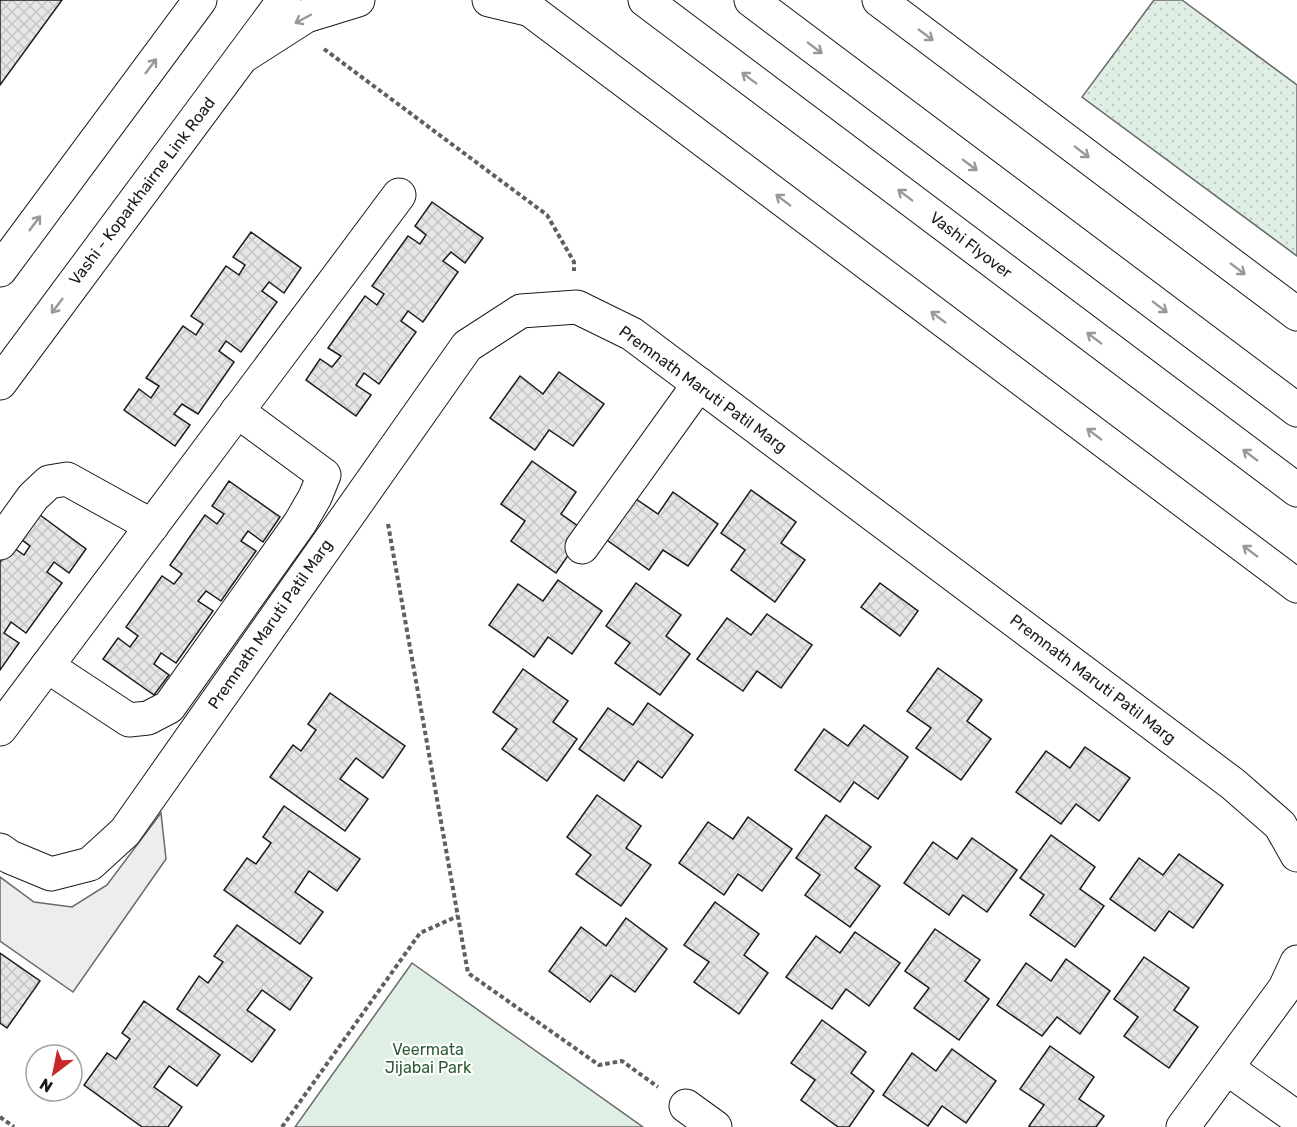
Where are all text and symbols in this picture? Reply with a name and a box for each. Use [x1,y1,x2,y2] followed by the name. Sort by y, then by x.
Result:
[295,13,312,25] one-way arrow
[917,29,933,41] one-way arrow
[806,41,822,54] one-way arrow
[145,59,157,75] one-way arrow
[741,72,757,85] one-way arrow
[65,93,219,289] street label: Vashi - Koparkhairne Link Road
[1073,146,1089,158] one-way arrow
[962,159,978,171] one-way arrow
[897,189,913,202] one-way arrow
[775,193,791,206] one-way arrow
[926,208,1016,282] street label: Vashi Flyover
[29,215,41,231] one-way arrow
[1229,263,1245,275] one-way arrow
[50,298,63,314] one-way arrow
[1151,301,1167,314] one-way arrow
[931,311,947,323] one-way arrow
[615,322,791,456] street label: Premnath Maruti Patil Marg
[1087,331,1103,344] one-way arrow
[1087,428,1103,440] one-way arrow
[1243,449,1259,461] one-way arrow
[204,535,336,713] street label: Premnath Maruti Patil Marg
[1243,545,1259,557] one-way arrow
[1006,610,1180,748] street label: Premnath Maruti Patil Marg
[385,1040,472,1077] park label: Veermata Jijabai Park
[24,1043,84,1103] north arrow
[36,1074,56,1096] text: N

